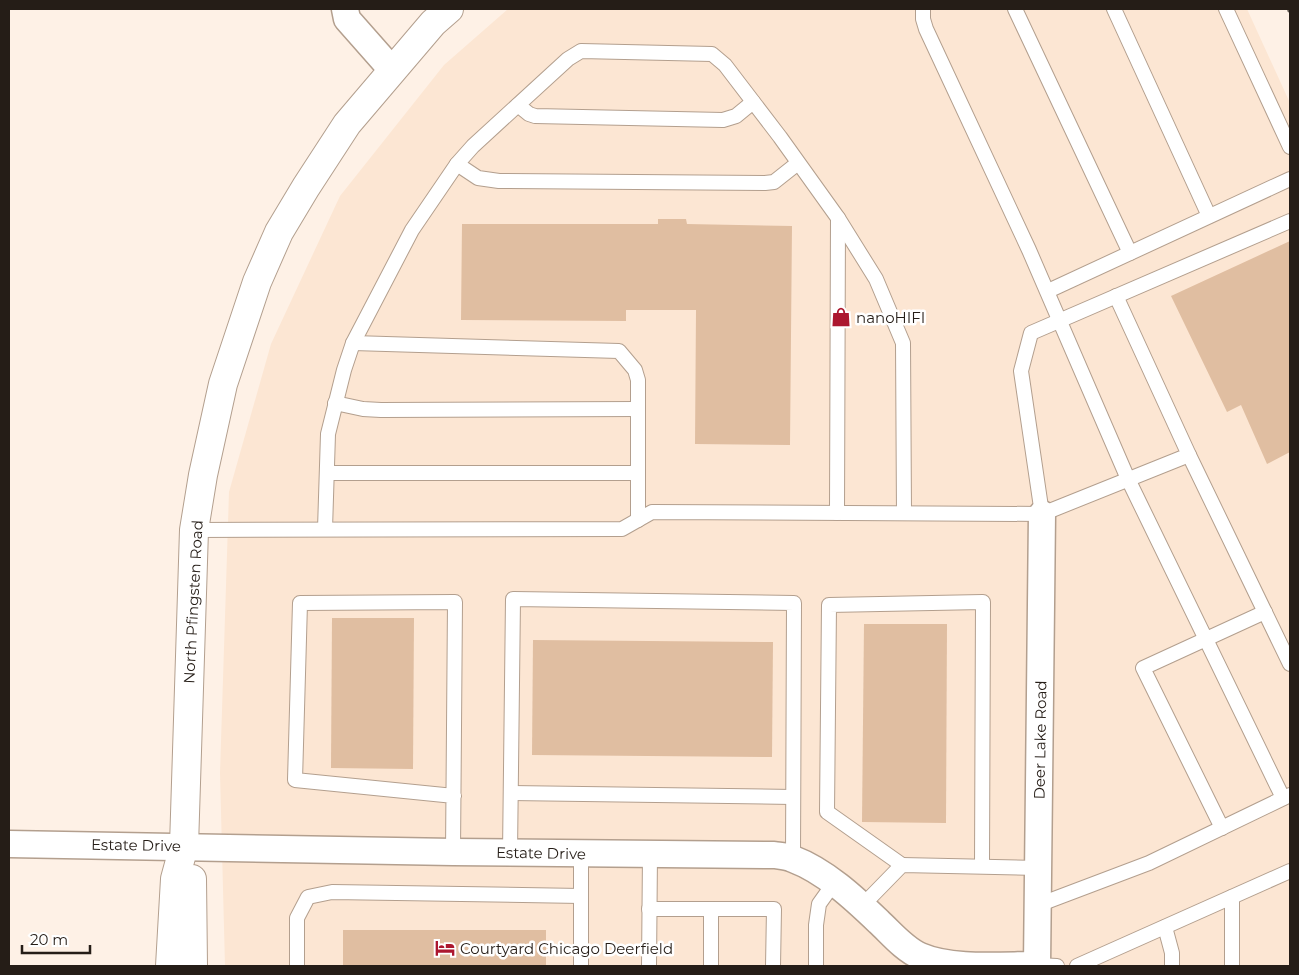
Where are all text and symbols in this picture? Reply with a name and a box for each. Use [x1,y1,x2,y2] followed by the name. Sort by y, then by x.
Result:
[830,306,852,328] shop icon: nanoHIFI
[856,308,925,327] place label: nanoHIFI
[179,520,207,684] street label: North Pfingsten Road
[1029,680,1051,800] street label: Deer Lake Road
[91,835,181,855] street label: Estate Drive
[496,843,586,863] street label: Estate Drive
[22,922,90,954] scale bar
[30,930,68,949] text: 20 m
[434,937,456,959] hotel icon: Courtyard Chicago Deerfield
[460,939,673,958] place label: Courtyard Chicago Deerfield

